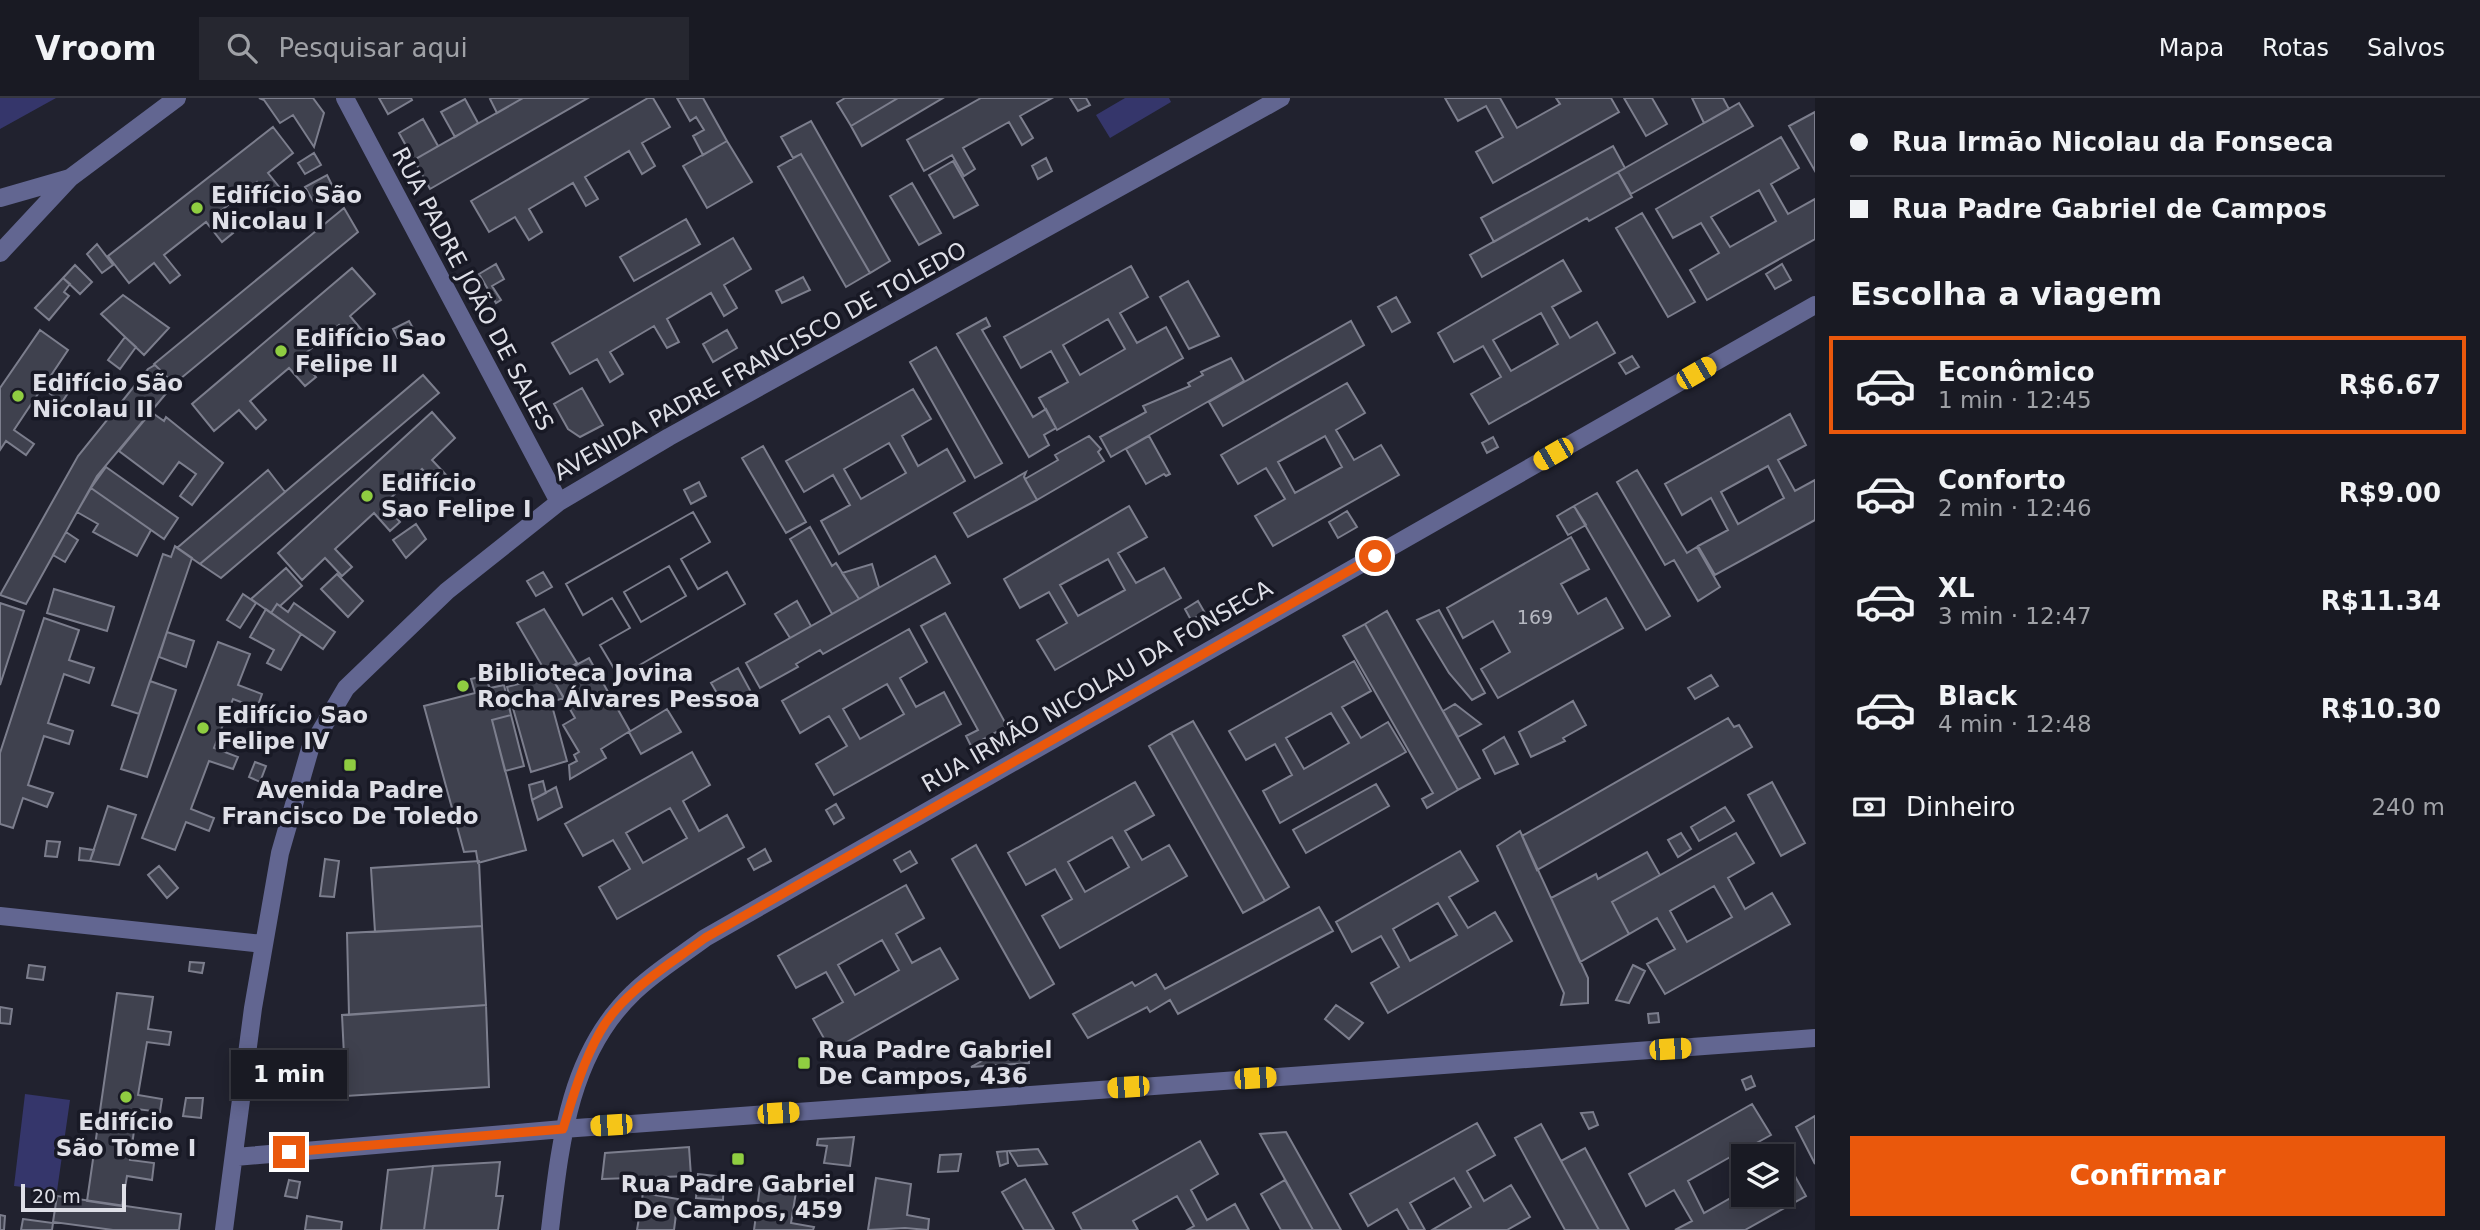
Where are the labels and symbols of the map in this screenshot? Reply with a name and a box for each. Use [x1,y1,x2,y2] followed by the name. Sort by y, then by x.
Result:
[387,142,560,435] street label: RUA PADRE JOÃO DE SALES
[211,182,362,234] place label: Edifício São Nicolau I
[189,200,205,216] marker: Edifício São Nicolau I
[549,236,971,486] street label: AVENIDA PADRE FRANCISCO DE TOLEDO
[295,325,446,377] place label: Edifício Sao Felipe II
[273,343,289,359] marker: Edifício Sao Felipe II
[1673,353,1720,393] car
[32,370,183,422] place label: Edifício São Nicolau II
[10,388,26,404] marker: Edifício São Nicolau II
[1530,434,1577,474] car
[381,470,532,522] place label: Edifício Sao Felipe I
[359,488,375,504] marker: Edifício Sao Felipe I
[1359,540,1391,572] route start
[917,574,1277,797] street label: RUA IRMÃO NICOLAU DA FONSECA
[1517,606,1553,628] house number: 169
[477,660,760,712] place label: Biblioteca Jovina Rocha Álvares Pessoa
[455,678,471,694] marker: Biblioteca Jovina Rocha Álvares Pessoa
[217,702,368,754] place label: Edifício Sao Felipe IV
[195,720,211,736] marker: Edifício Sao Felipe IV
[342,757,358,773] marker: Avenida Padre Francisco De Toledo
[221,777,479,829] place label: Avenida Padre Francisco De Toledo
[818,1037,1052,1089] place label: Rua Padre Gabriel De Campos, 436
[1649,1037,1692,1061] car
[231,1051,347,1100] callout: 1 min
[796,1055,812,1071] marker: Rua Padre Gabriel De Campos, 436
[1234,1066,1277,1090] car
[1107,1075,1150,1099] car
[118,1089,134,1105] marker: Edifício São Tome I
[757,1101,800,1125] car
[56,1109,196,1161] place label: Edifício São Tome I
[590,1113,633,1137] car
[273,1136,305,1168] route end
[730,1151,746,1167] marker: Rua Padre Gabriel De Campos, 459
[621,1171,855,1223] place label: Rua Padre Gabriel De Campos, 459
[21,1181,126,1213] scale bar

